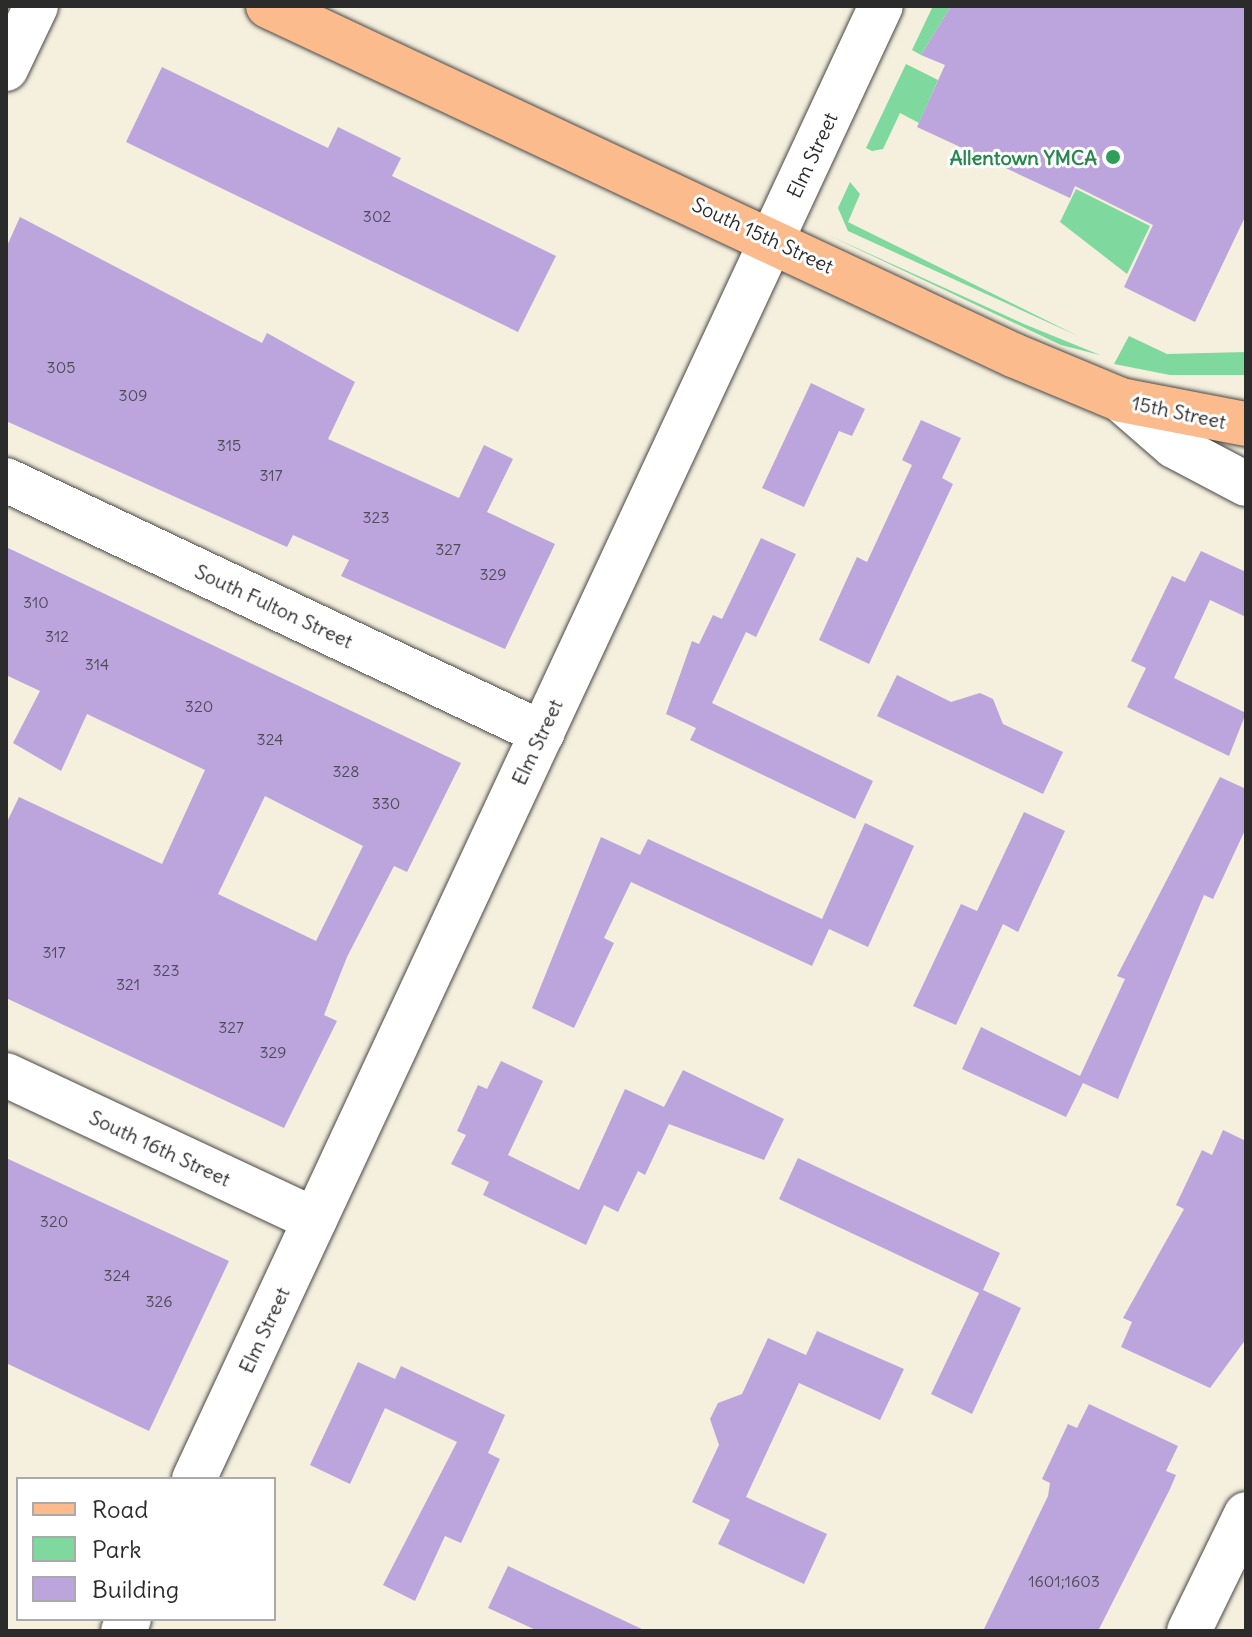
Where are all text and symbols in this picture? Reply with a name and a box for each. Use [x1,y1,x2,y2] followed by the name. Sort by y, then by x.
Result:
[782,108,842,202] street label: Elm Street
[950,145,1097,169] place label: Allentown YMCA
[1104,148,1122,166] marker: Allentown YMCA
[689,192,837,278] street label: South 15th Street
[363,206,391,226] house number: 302
[47,357,75,377] house number: 305
[119,385,147,405] house number: 309
[1130,390,1228,434] street label: 15th Street
[217,435,241,455] house number: 315
[259,465,283,485] house number: 317
[363,507,389,527] house number: 323
[435,539,461,559] house number: 327
[191,559,357,653] street label: South Fulton Street
[479,564,507,584] house number: 329
[23,592,49,612] house number: 310
[45,626,69,646] house number: 312
[85,654,109,674] house number: 314
[507,695,567,789] street label: Elm Street
[185,696,213,716] house number: 320
[257,729,283,749] house number: 324
[332,761,360,781] house number: 328
[372,793,400,813] house number: 330
[42,942,66,962] house number: 317
[153,960,179,980] house number: 323
[116,974,140,994] house number: 321
[218,1017,244,1037] house number: 327
[259,1042,287,1062] house number: 329
[86,1105,234,1191] street label: South 16th Street
[40,1211,68,1231] house number: 320
[104,1265,130,1285] house number: 324
[234,1283,294,1377] street label: Elm Street
[145,1291,173,1311] house number: 326
[16,1477,276,1621] legend
[92,1494,148,1524] text: Road
[92,1534,142,1564] text: Park
[1028,1571,1100,1591] house number: 1601;1603
[92,1574,179,1604] text: Building

